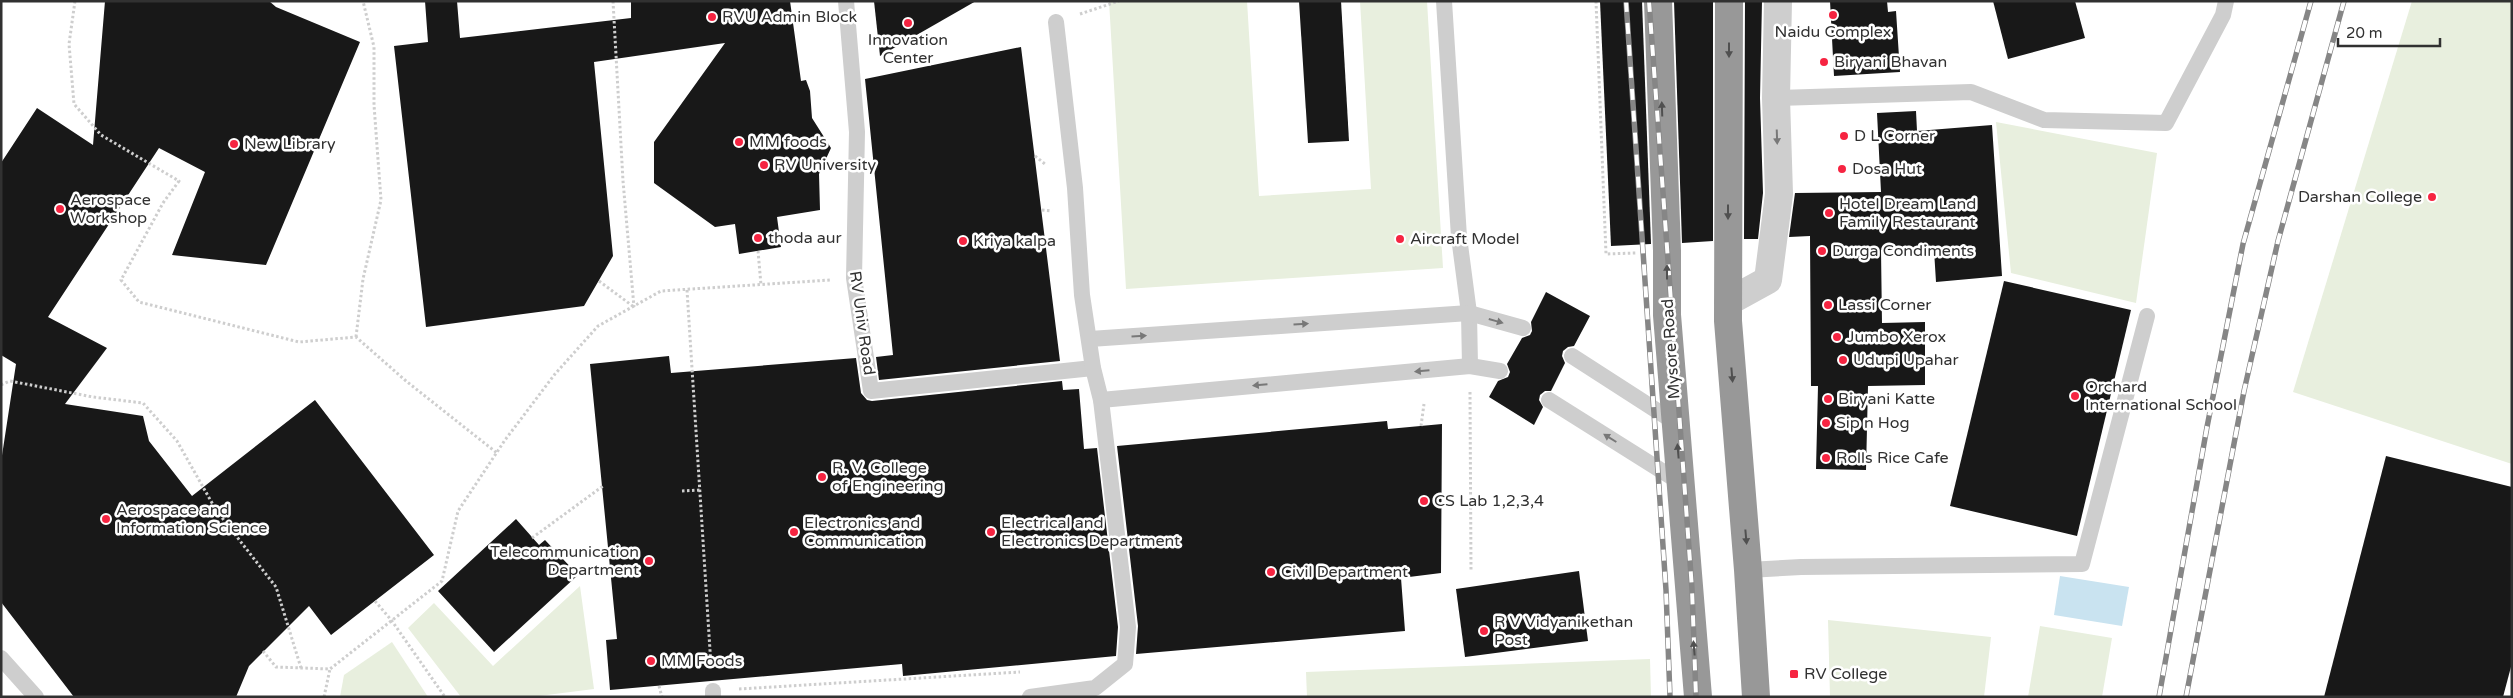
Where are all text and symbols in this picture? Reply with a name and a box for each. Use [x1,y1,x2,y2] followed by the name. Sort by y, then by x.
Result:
[722,7,857,27] place label: RVU Admin Block
[1827,9,1839,21] marker: Naidu Complex
[706,11,718,23] marker: RVU Admin Block
[2338,15,2440,47] scale bar
[902,17,914,29] marker: Innovation Center
[1775,22,1891,42] place label: Naidu Complex
[2346,24,2383,42] text: 20 m
[868,30,948,68] place label: Innovation Center
[1725,42,1733,58] one-way arrow
[1834,52,1947,72] place label: Biryani Bhavan
[1818,56,1830,68] marker: Biryani Bhavan
[1658,101,1666,117] one-way arrow
[1854,126,1936,146] place label: D L Corner
[1774,130,1782,146] one-way arrow
[1838,130,1850,142] marker: D L Corner
[749,132,827,152] place label: MM foods
[244,134,336,154] place label: New Library
[733,136,745,148] marker: MM foods
[228,138,240,150] marker: New Library
[774,155,876,175] place label: RV University
[758,159,770,171] marker: RV University
[1852,159,1922,179] place label: Dosa Hut
[1836,163,1848,175] marker: Dosa Hut
[2298,187,2422,207] place label: Darshan College
[70,190,151,228] place label: Aerospace Workshop
[2426,191,2438,203] marker: Darshan College
[1839,194,1976,232] place label: Hotel Dream Land Family Restaurant
[54,203,66,215] marker: Aerospace Workshop
[1724,205,1732,221] one-way arrow
[1823,207,1835,219] marker: Hotel Dream Land Family Restaurant
[768,228,843,248] place label: thoda aur
[1410,229,1519,249] place label: Aircraft Model
[973,231,1056,251] place label: Kriya kalpa
[752,232,764,244] marker: thoda aur
[1394,233,1406,245] marker: Aircraft Model
[957,235,969,247] marker: Kriya kalpa
[1832,241,1974,261] place label: Durga Condiments
[1816,245,1828,257] marker: Durga Condiments
[1663,264,1671,280] one-way arrow
[845,270,879,376] street label: RV Univ Road
[1838,295,1932,315] place label: Lassi Corner
[1658,298,1684,400] street label: Mysore Road
[1822,299,1834,311] marker: Lassi Corner
[1488,317,1503,325] one-way arrow
[1293,320,1309,328] one-way arrow
[1847,327,1946,347] place label: Jumbo Xerox
[1131,331,1147,339] one-way arrow
[1831,331,1843,343] marker: Jumbo Xerox
[1853,350,1960,370] place label: Udupi Upahar
[1837,354,1849,366] marker: Udupi Upahar
[1413,367,1429,375] one-way arrow
[1728,367,1736,383] one-way arrow
[2085,377,2237,415] place label: Orchard International School
[1251,381,1267,389] one-way arrow
[1838,389,1935,409] place label: Biryani Katte
[2069,390,2081,402] marker: Orchard International School
[1822,393,1834,405] marker: Biryani Katte
[1836,413,1910,433] place label: Sip n Hog
[1820,417,1832,429] marker: Sip n Hog
[1603,433,1617,443] one-way arrow
[1674,443,1682,459] one-way arrow
[1836,448,1949,468] place label: Rolls Rice Cafe
[1820,452,1832,464] marker: Rolls Rice Cafe
[832,458,944,496] place label: R. V. College of Engineering
[816,471,828,483] marker: R. V. College of Engineering
[1434,491,1544,511] place label: CS Lab 1,2,3,4
[1418,495,1430,507] marker: CS Lab 1,2,3,4
[116,500,267,538] place label: Aerospace and Information Science
[100,513,112,525] marker: Aerospace and Information Science
[804,513,924,551] place label: Electronics and Communication
[1001,513,1180,551] place label: Electrical and Electronics Department
[788,526,800,538] marker: Electronics and Communication
[985,526,997,538] marker: Electrical and Electronics Department
[1742,529,1750,545] one-way arrow
[490,542,639,580] place label: Telecommunication Department
[643,555,655,567] marker: Telecommunication Department
[1281,562,1408,582] place label: Civil Department
[1265,566,1277,578] marker: Civil Department
[1494,612,1633,650] place label: R V Vidyanikethan Post
[1478,625,1490,637] marker: R V Vidyanikethan Post
[1690,640,1698,656] one-way arrow
[661,651,742,671] place label: MM Foods
[645,655,657,667] marker: MM Foods
[1804,664,1887,684] place label: RV College
[1788,668,1800,680] marker: RV College

